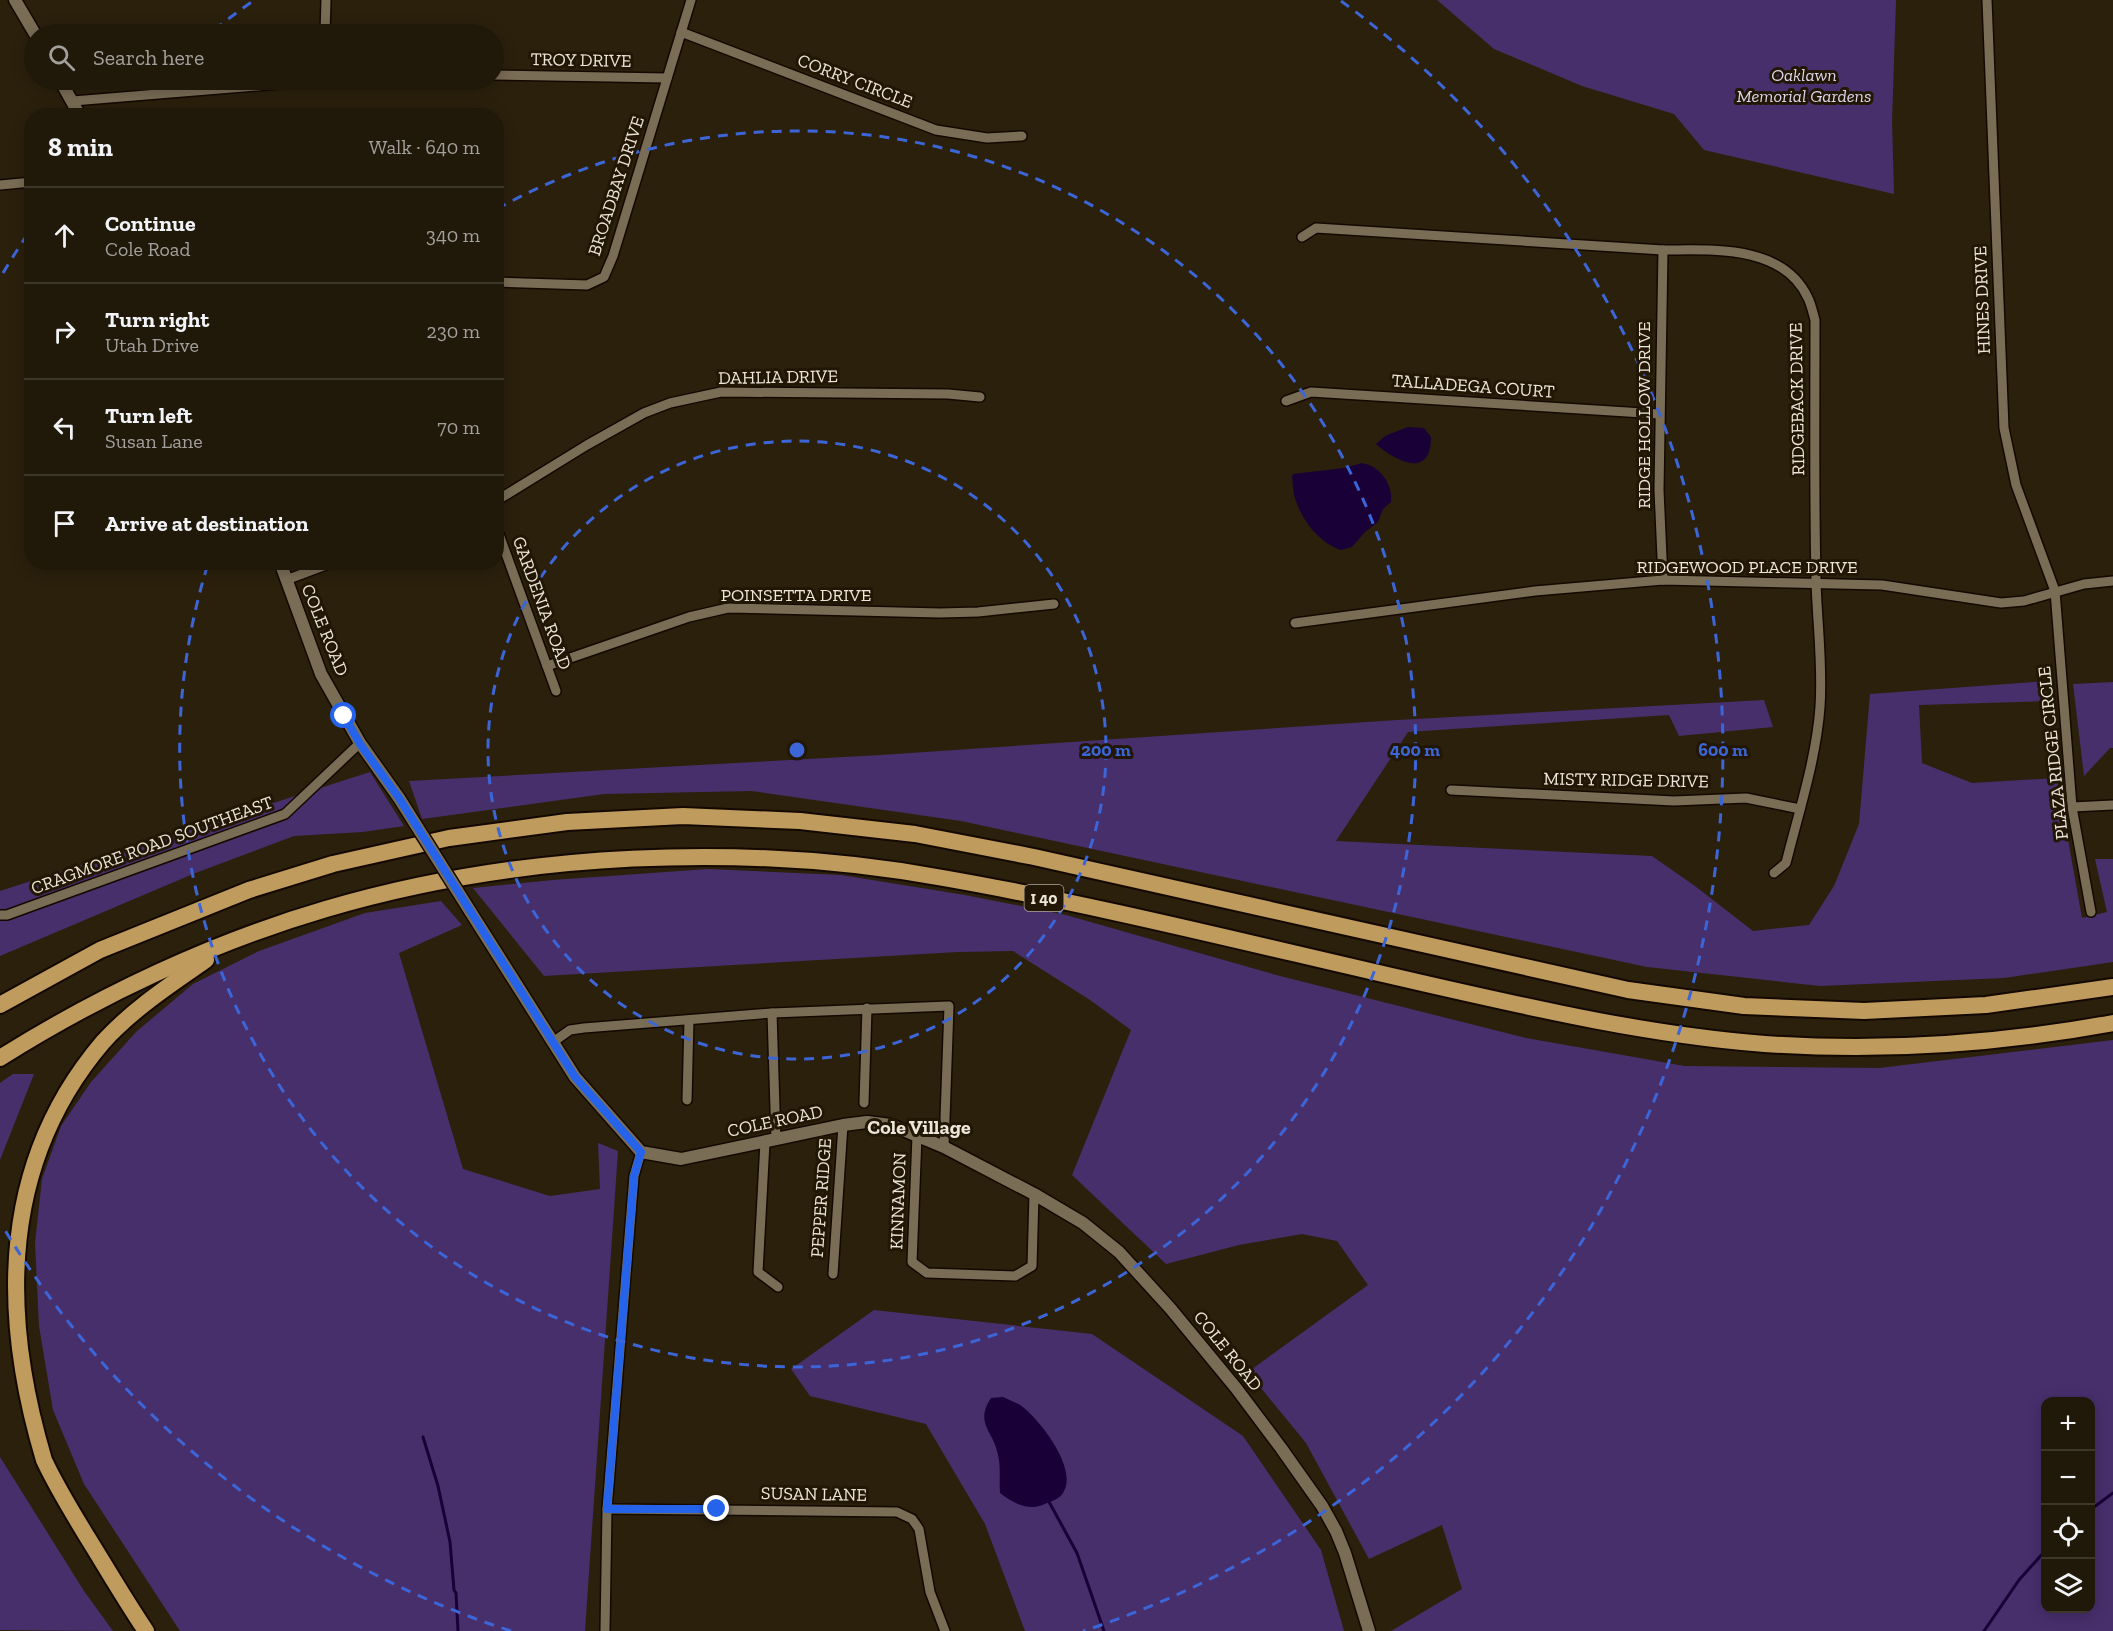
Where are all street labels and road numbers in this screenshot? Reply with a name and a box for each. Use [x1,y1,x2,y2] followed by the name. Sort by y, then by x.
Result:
[530,48,632,72] street label: TROY DRIVE
[794,49,916,113] street label: CORRY CIRCLE
[583,113,649,259] street label: BROADBAY DRIVE
[1969,245,1995,355] street label: HINES DRIVE
[1633,321,1655,509] street label: RIDGE HOLLOW DRIVE
[1785,322,1809,476] street label: RIDGEBACK DRIVE
[718,365,838,389] street label: DAHLIA DRIVE
[1391,369,1555,403] street label: TALLADEGA COURT
[508,533,576,673] street label: GARDENIA ROAD
[1637,556,1858,578] street label: RIDGEWOOD PLACE DRIVE
[297,581,353,679] street label: COLE ROAD
[721,584,871,606] street label: POINSETTA DRIVE
[2033,665,2073,841] street label: PLAZA RIDGE CIRCLE
[1543,768,1709,792] street label: MISTY RIDGE DRIVE
[28,791,276,899] street label: CRAGMORE ROAD SOUTHEAST
[1024,885,1064,911] road number: I 40
[725,1100,825,1142] street label: COLE ROAD
[806,1138,836,1258] street label: PEPPER RIDGE
[885,1152,911,1250] street label: KINNAMON
[1189,1306,1267,1396] street label: COLE ROAD
[761,1482,867,1506] street label: SUSAN LANE

